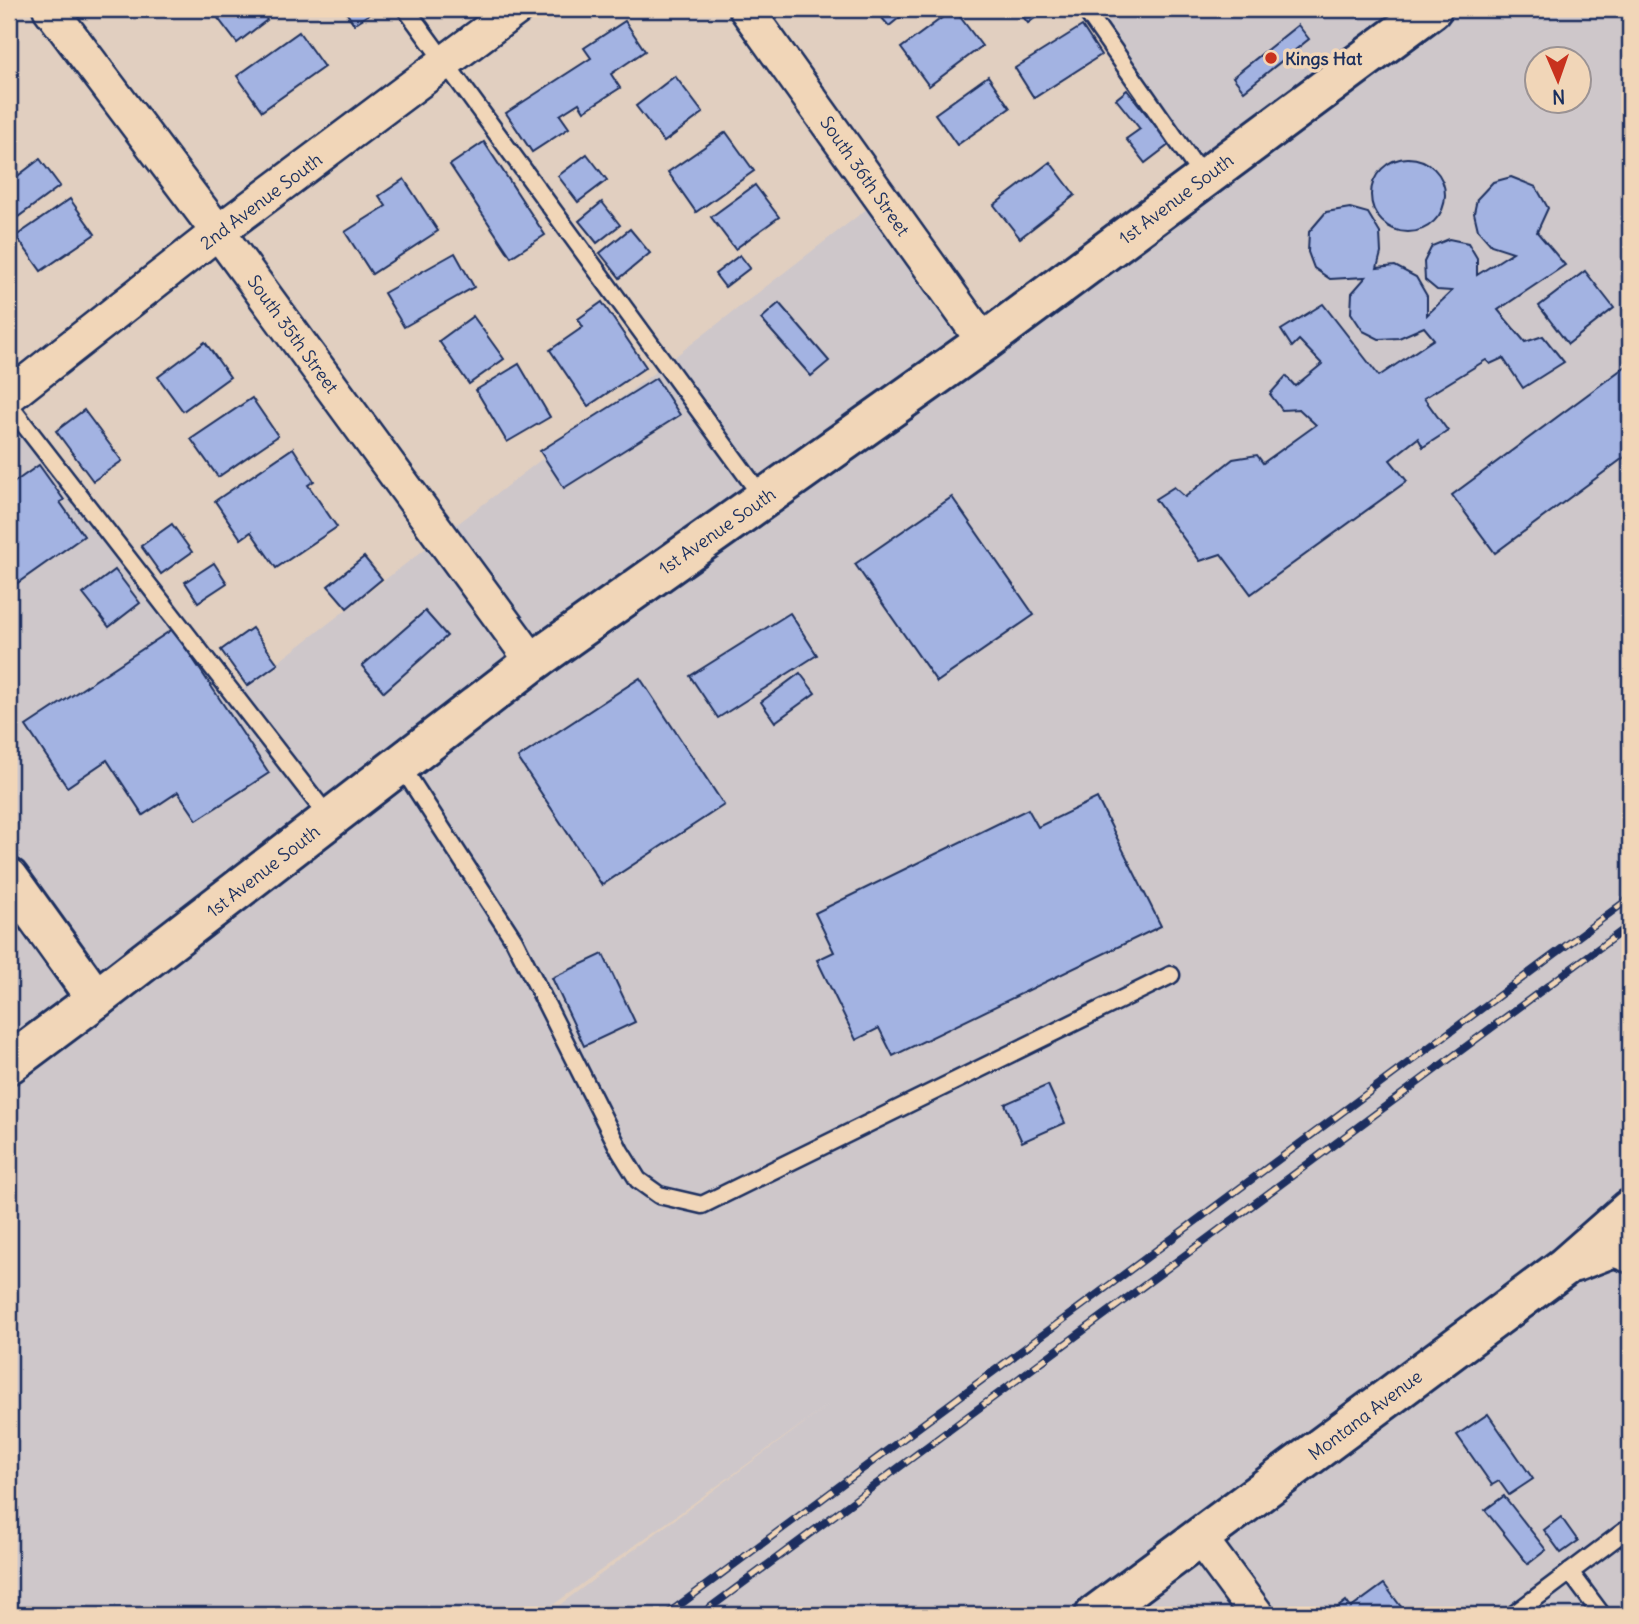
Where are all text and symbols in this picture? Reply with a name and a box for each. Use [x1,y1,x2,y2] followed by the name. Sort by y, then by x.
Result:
[1524,46,1594,116] north arrow
[1285,47,1363,70] place label: Kings Hat
[1263,50,1279,66] marker: Kings Hat
[1552,85,1566,109] text: N
[815,112,915,240] street label: South 36th Street
[195,148,327,254] street label: 2nd Avenue South
[1114,148,1238,250] street label: 1st Avenue South
[242,270,344,398] street label: South 35th Street
[654,482,780,580] street label: 1st Avenue South
[202,820,324,922] street label: 1st Avenue South
[1304,1365,1426,1465] street label: Montana Avenue

